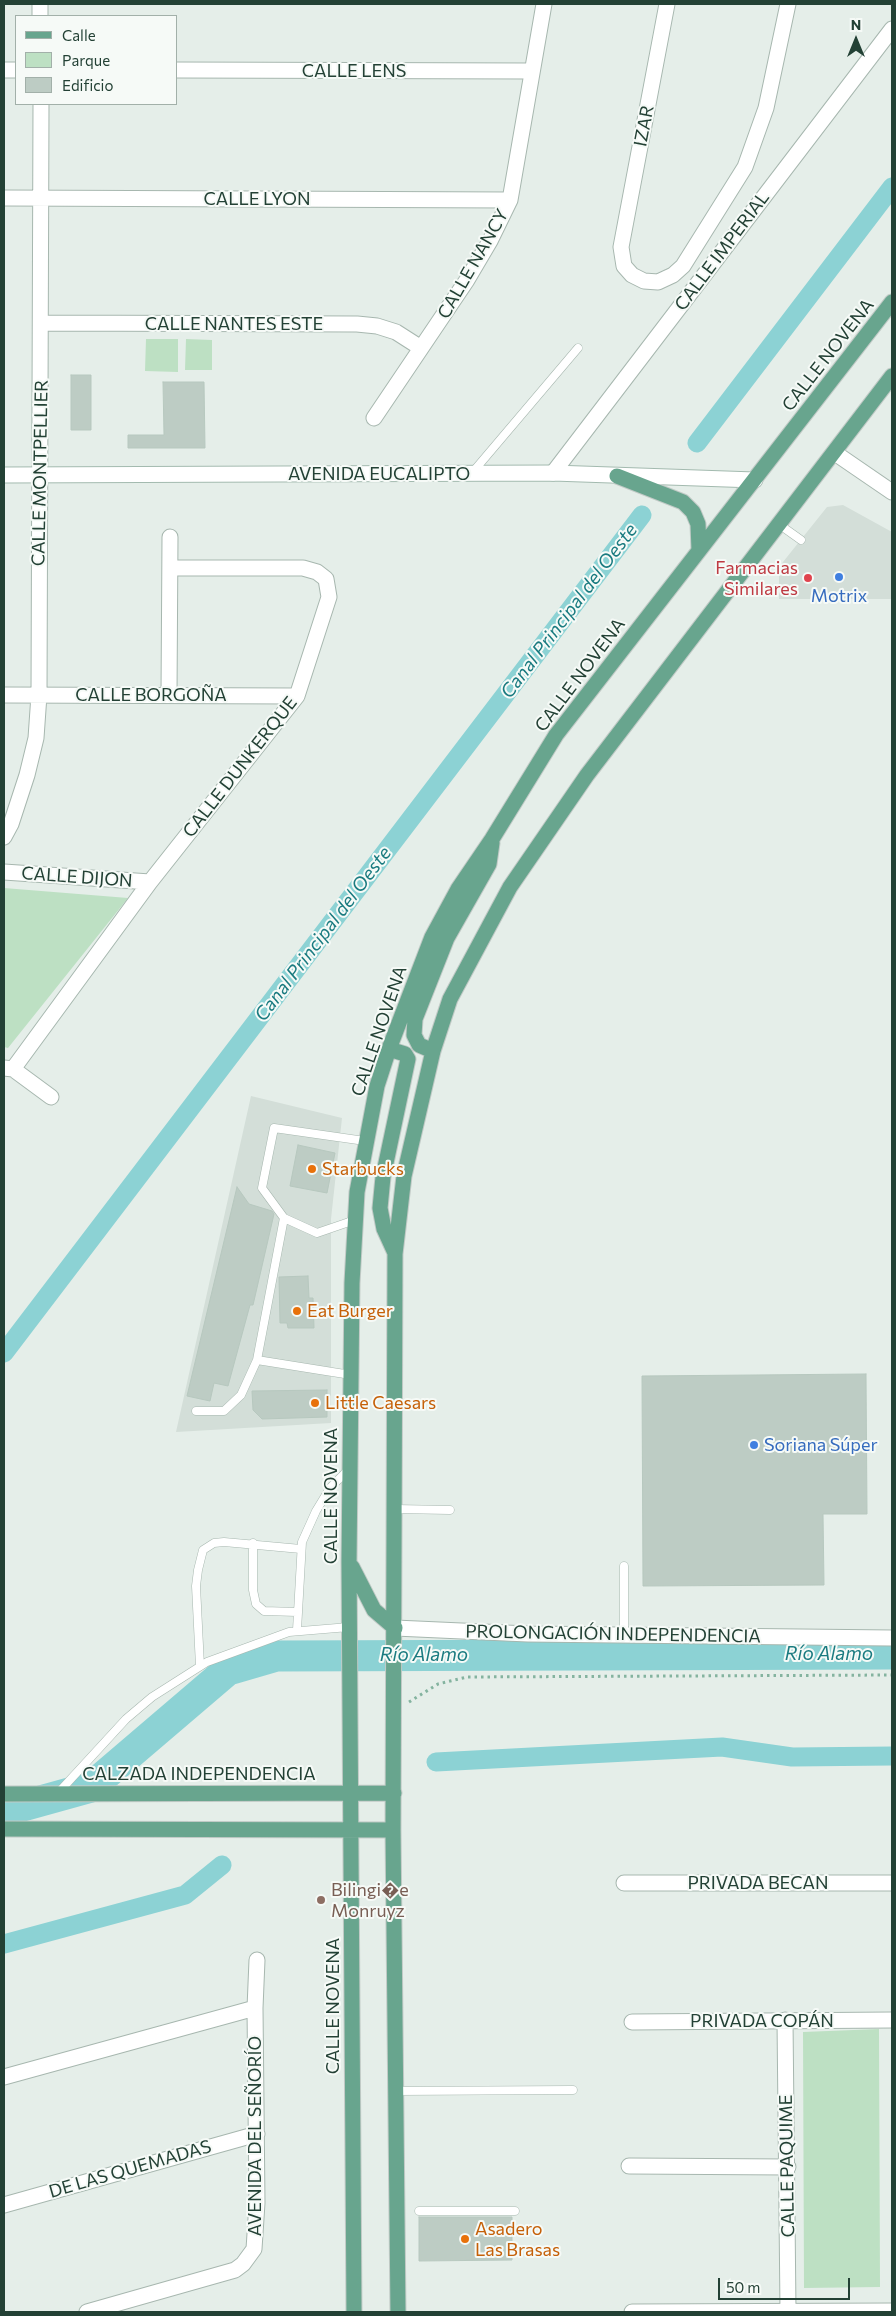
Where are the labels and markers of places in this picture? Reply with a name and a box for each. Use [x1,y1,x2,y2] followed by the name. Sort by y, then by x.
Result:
[715,557,798,600] place label: Farmacias Similares
[833,571,845,583] marker: Motrix
[802,572,814,584] marker: Farmacias Similares
[811,585,867,607] place label: Motrix
[322,1158,404,1180] place label: Starbucks
[306,1163,318,1175] marker: Starbucks
[307,1300,393,1322] place label: Eat Burger
[291,1305,303,1317] marker: Eat Burger
[325,1392,436,1414] place label: Little Caesars
[309,1397,321,1409] marker: Little Caesars
[764,1434,878,1456] place label: Soriana Súper
[748,1439,760,1451] marker: Soriana Súper
[331,1879,409,1922] place label: Bilingi�e Monruyz
[315,1894,327,1906] marker: Bilingi�e Monruyz
[475,2218,560,2260] place label: Asadero Las Brasas
[459,2233,471,2245] marker: Asadero Las Brasas

